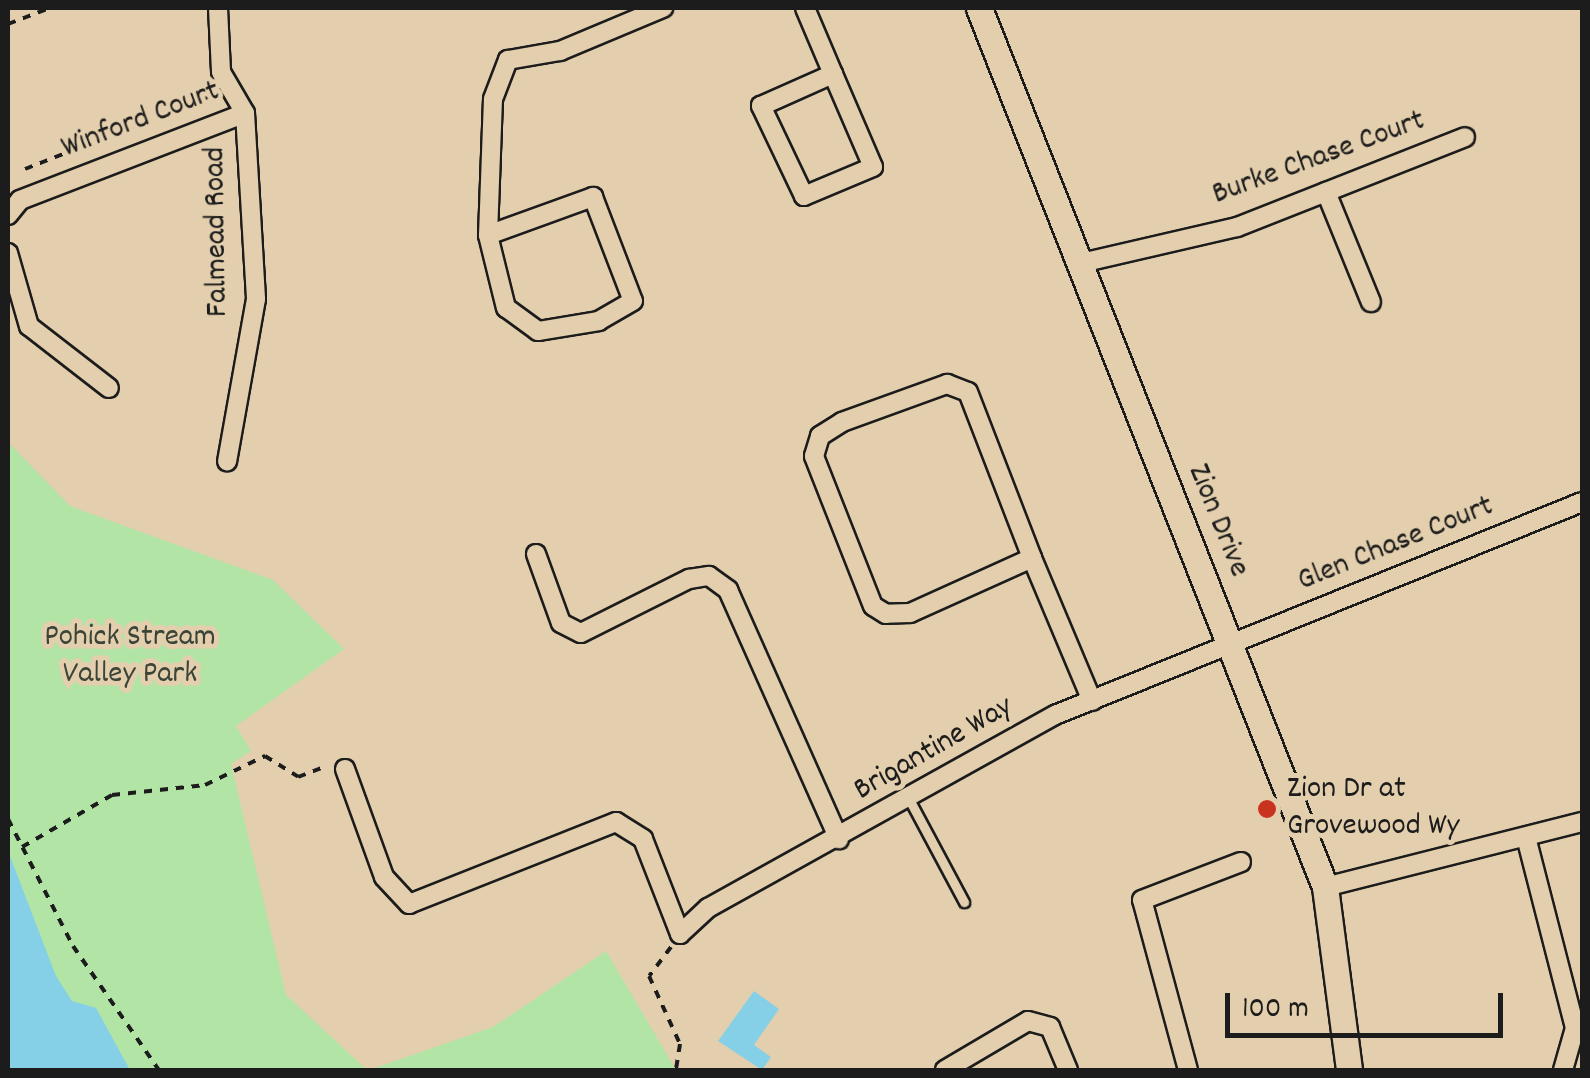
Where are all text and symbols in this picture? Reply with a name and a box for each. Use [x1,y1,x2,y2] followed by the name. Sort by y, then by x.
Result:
[57,73,225,169] street label: Winford Court
[1208,103,1430,215] street label: Burke Chase Court
[197,147,239,317] street label: Falmead Road
[1177,459,1257,583] street label: Zion Drive
[1292,488,1500,602] street label: Glen Chase Court
[44,620,216,695] park label: Pohick Stream Valley Park
[848,689,1020,811] street label: Brigantine Way
[1287,772,1459,847] place label: Zion Dr at Grovewood Wy
[1256,798,1278,820] marker: Zion Dr at Grovewood Wy
[1230,973,1508,1035] scale bar
[1242,989,1309,1032] text: 100 m

